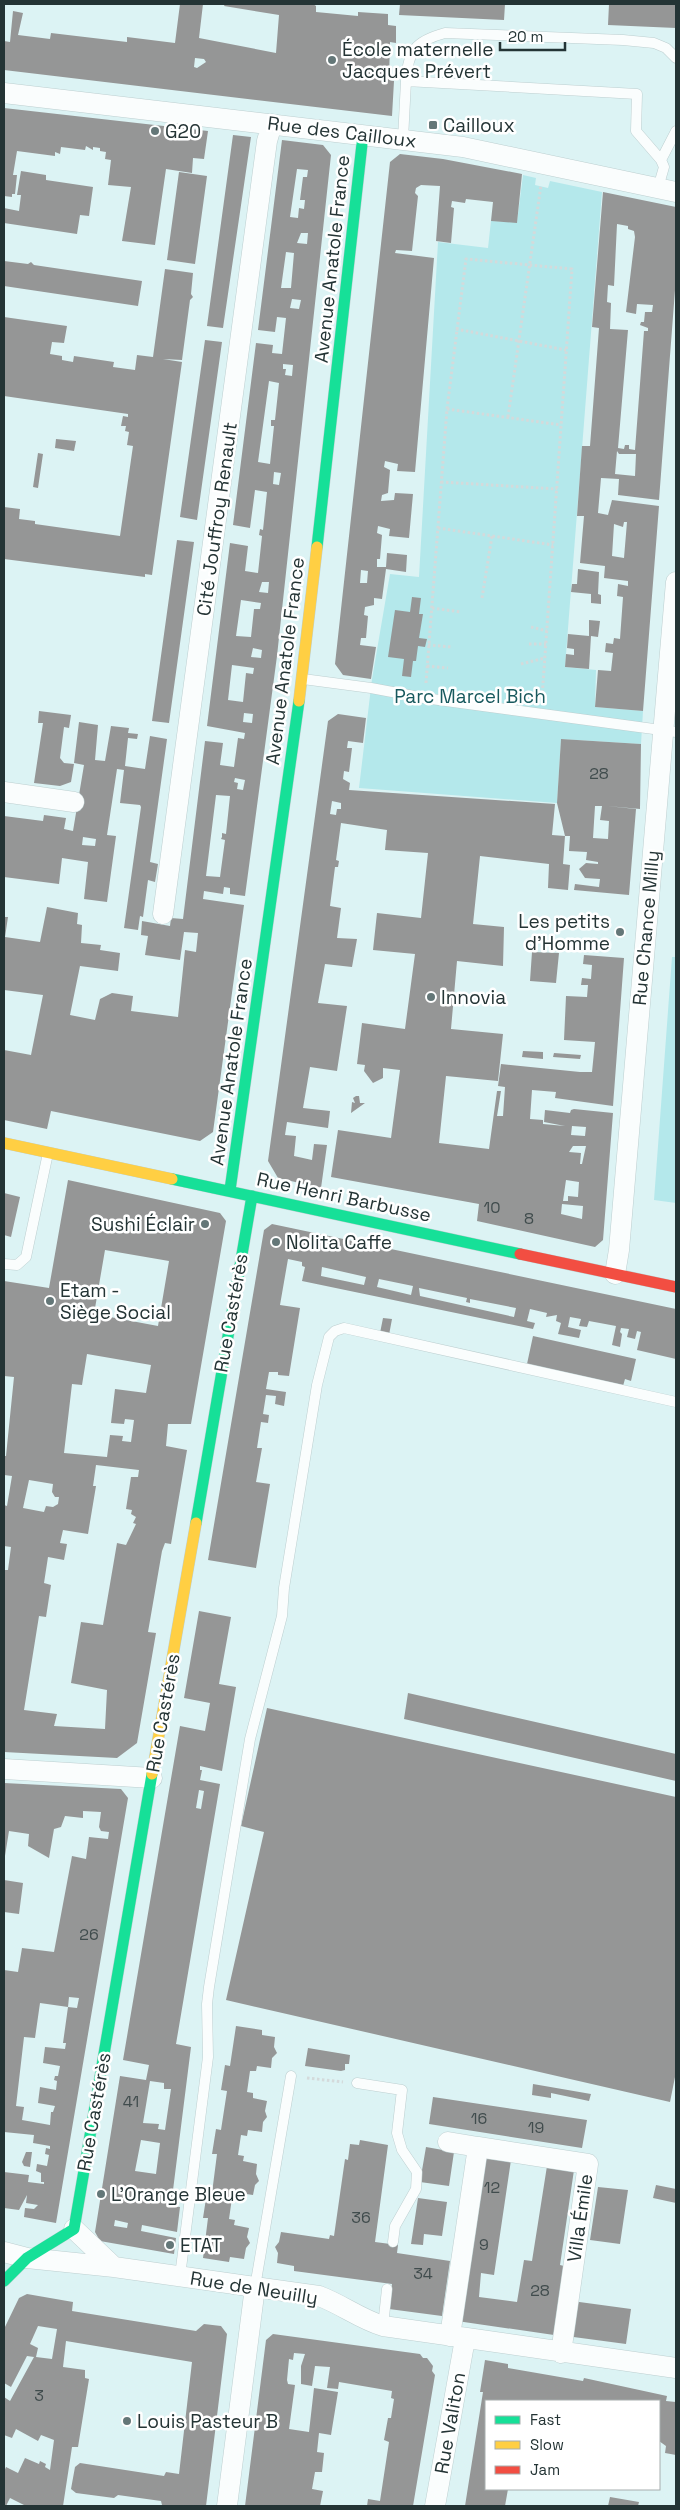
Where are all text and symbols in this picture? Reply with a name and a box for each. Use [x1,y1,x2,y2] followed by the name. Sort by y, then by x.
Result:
[500,20,565,52] scale bar
[508,27,543,46] text: 20 m
[342,37,494,84] place label: École maternelle Jacques Prévert
[326,54,338,66] marker: École maternelle Jacques Prévert
[266,110,418,154] street label: Rue des Cailloux
[443,113,515,138] place label: Cailloux
[165,119,201,144] place label: G20
[427,119,439,131] marker: Cailloux
[149,125,161,137] marker: G20
[309,154,355,364] street label: Avenue Anatole France
[191,420,243,618] street label: Cité Jouffroy Renault
[260,556,310,766] street label: Avenue Anatole France
[394,684,546,709] park label: Parc Marcel Bich
[589,763,609,784] house number: 28
[627,849,665,1007] street label: Rue Chance Milly
[518,909,610,956] place label: Les petits d'Homme
[614,926,626,938] marker: Les petits d'Homme
[204,957,258,1167] street label: Avenue Anatole France
[441,985,506,1010] place label: Innovia
[425,991,437,1003] marker: Innovia
[255,1166,433,1228] street label: Rue Henri Barbusse
[484,1197,500,1218] house number: 10
[524,1208,534,1229] house number: 8
[91,1212,195,1237] place label: Sushi Éclair
[199,1218,211,1230] marker: Sushi Éclair
[286,1230,392,1255] place label: Nolita Caffe
[270,1236,282,1248] marker: Nolita Caffe
[208,1252,254,1374] street label: Rue Castérès
[60,1278,171,1325] place label: Etam - Siège Social
[44,1295,56,1307] marker: Etam - Siège Social
[140,1652,186,1774] street label: Rue Castérès
[79,1924,99,1945] house number: 26
[71,2051,117,2173] street label: Rue Castérès
[123,2091,139,2112] house number: 41
[471,2108,487,2129] house number: 16
[528,2117,544,2138] house number: 19
[561,2172,599,2264] street label: Villa Émile
[484,2177,500,2198] house number: 12
[111,2182,246,2207] place label: L'Orange Bleue
[95,2188,107,2200] marker: L'Orange Bleue
[351,2207,371,2228] house number: 36
[180,2233,222,2258] place label: ETAT
[479,2234,489,2255] house number: 9
[164,2239,176,2251] marker: ETAT
[413,2263,433,2284] house number: 34
[188,2266,320,2310] street label: Rue de Neuilly
[530,2280,550,2301] house number: 28
[429,2370,471,2476] street label: Rue Valiton
[34,2385,44,2406] house number: 3
[485,2400,660,2490] legend
[137,2409,278,2434] place label: Louis Pasteur B
[530,2410,561,2429] text: Fast
[121,2415,133,2427] marker: Louis Pasteur B
[530,2435,564,2454] text: Slow
[530,2460,560,2479] text: Jam

